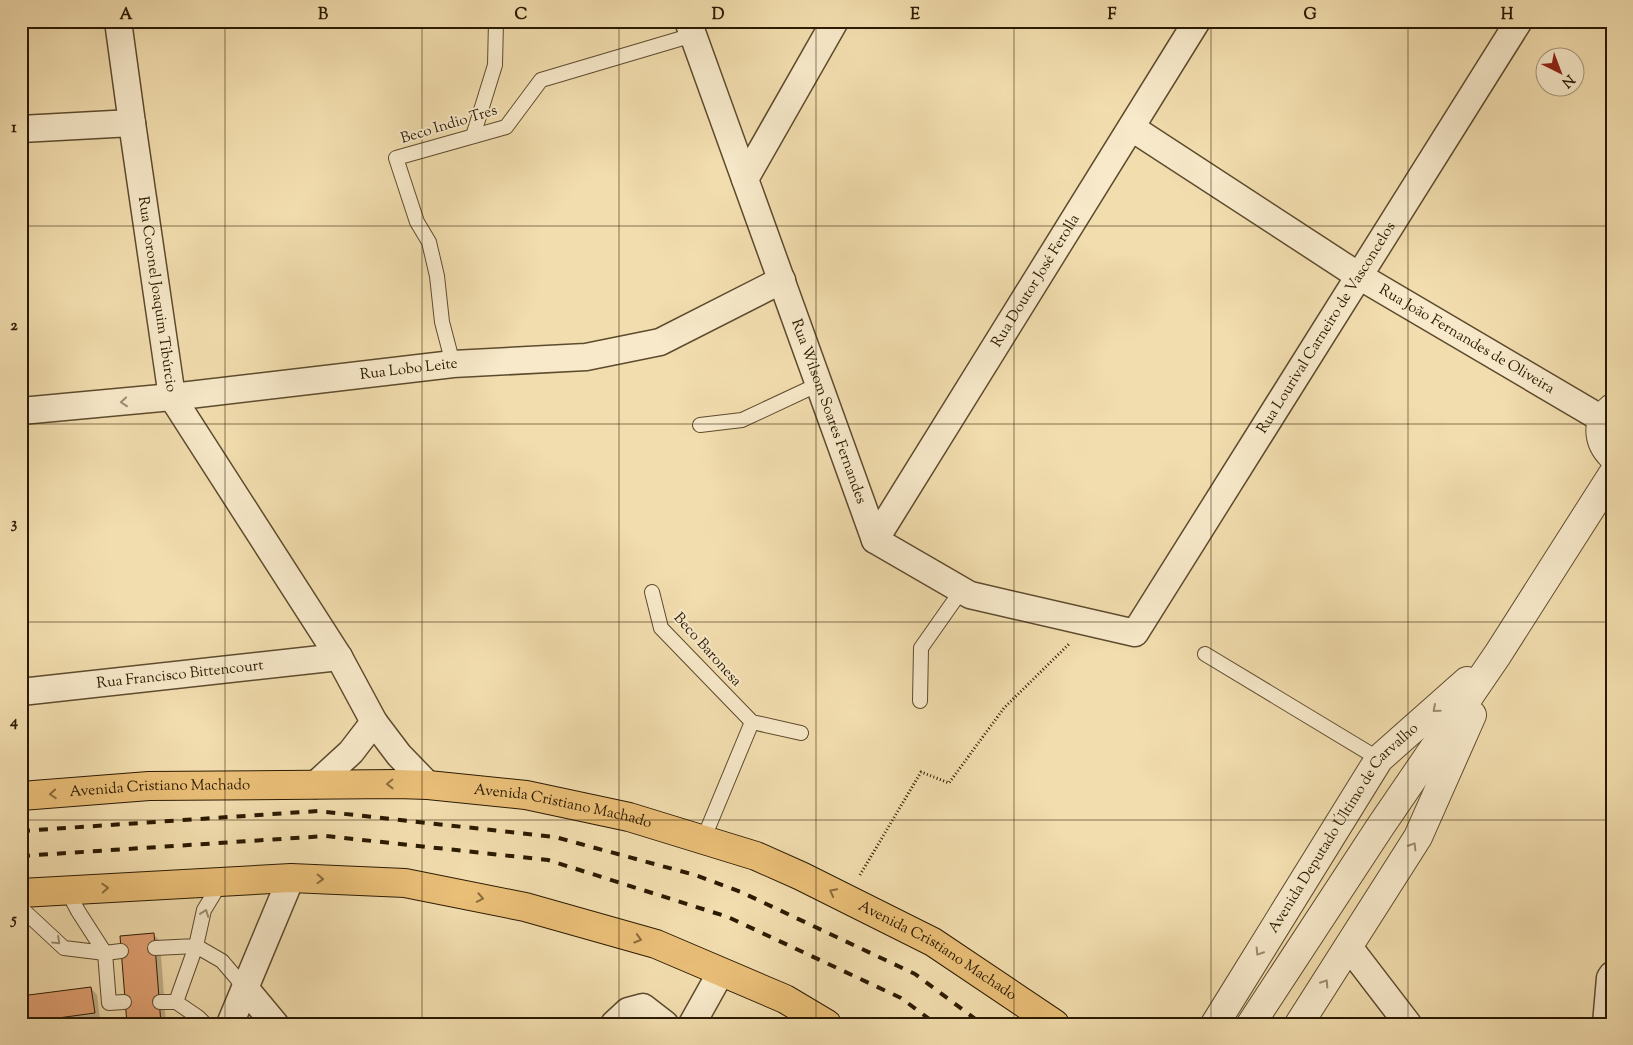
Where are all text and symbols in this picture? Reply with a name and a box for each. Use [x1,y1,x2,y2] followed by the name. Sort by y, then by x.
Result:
[120,4,133,27] text: A
[318,4,328,27] text: B
[515,4,528,27] text: C
[712,4,725,27] text: D
[910,4,920,27] text: E
[1108,4,1117,27] text: F
[1303,4,1317,27] text: G
[1501,4,1514,27] text: H
[1536,48,1586,98] north arrow
[1557,69,1578,91] text: N
[398,100,500,150] street label: Beco Indio Tres
[11,117,17,140] text: 1
[132,195,182,393] street label: Rua Coronel Joaquim Tibúrcio
[987,210,1085,351] street label: Rua Doutor José Ferolla
[1252,218,1401,438] street label: Rua Lourival Carneiro de Vasconcelos
[1375,280,1558,399] street label: Rua João Fernandes de Oliveira
[10,315,18,338] text: 2
[786,316,872,507] street label: Rua Wilsom Soares Fernandes
[359,353,458,385] street label: Rua Lobo Leite
[119,396,127,407] one-way arrow
[11,513,18,536] text: 3
[668,608,746,692] street label: Beco Baronesa
[96,655,265,694] street label: Rua Francisco Bittencourt
[1432,703,1441,712] one-way arrow
[9,711,18,734] text: 4
[1263,718,1423,937] street label: Avenida Deputado Último de Carvalho
[69,775,250,803] street label: Avenida Cristiano Machado
[386,779,394,789] one-way arrow
[473,779,654,834] street label: Avenida Cristiano Machado
[48,788,56,799] one-way arrow
[1406,842,1416,851] one-way arrow
[316,874,324,885] one-way arrow
[101,883,109,894] one-way arrow
[829,888,838,898] one-way arrow
[476,892,485,903] one-way arrow
[855,896,1021,1006] street label: Avenida Cristiano Machado
[9,909,17,932] text: 5
[199,909,209,917] one-way arrow
[633,933,641,943] one-way arrow
[51,935,60,944] one-way arrow
[1256,947,1266,956] one-way arrow
[1319,979,1329,988] one-way arrow

